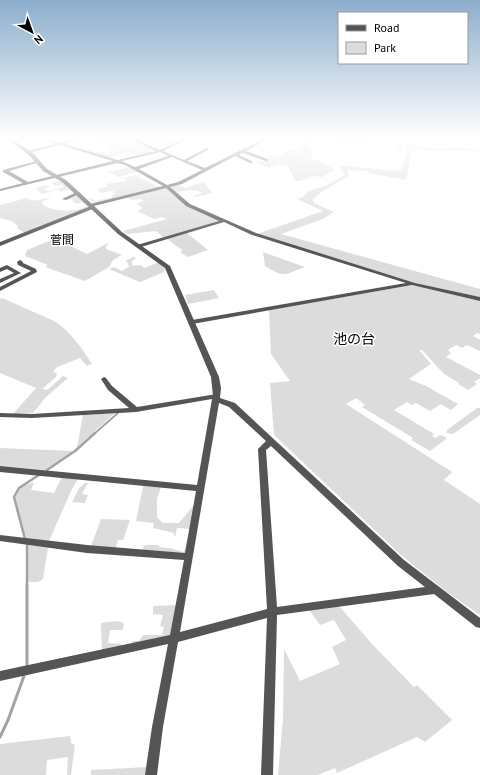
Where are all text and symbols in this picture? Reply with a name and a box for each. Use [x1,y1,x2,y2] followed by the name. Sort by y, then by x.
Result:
[12,12,52,52] north arrow
[338,12,468,64] legend
[374,20,399,35] text: Road
[31,32,46,47] text: N
[374,40,396,55] text: Park
[50,232,74,247] district label: 菅間
[333,330,375,348] district label: 池の台

